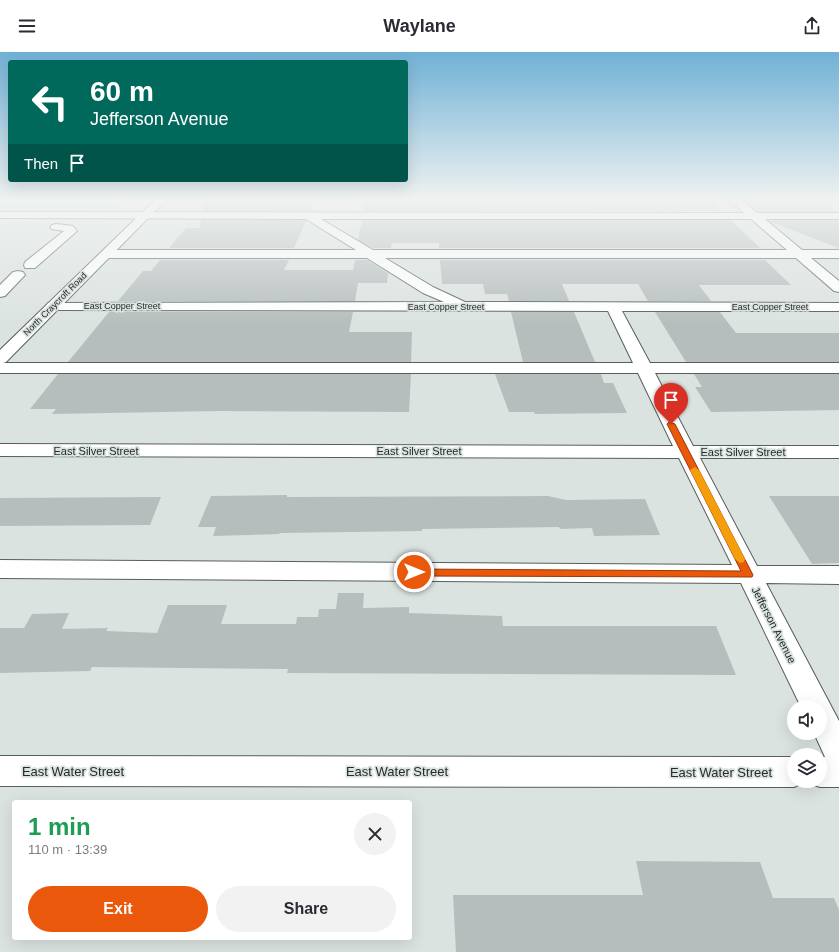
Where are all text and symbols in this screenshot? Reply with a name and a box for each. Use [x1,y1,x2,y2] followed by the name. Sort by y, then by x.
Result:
[16,15,38,37] icon: menu
[801,15,823,37] icon: share
[383,16,456,36] text: Waylane
[24,76,76,128] icon: left
[90,76,154,107] text: 60 m
[90,109,228,129] text: Jefferson Avenue
[66,152,88,174] icon: arrive
[24,155,58,172] text: Then
[21,270,89,338] street label: North Craycroft Road
[84,301,161,311] street label: East Copper Street
[408,302,485,312] street label: East Copper Street
[732,302,809,312] street label: East Copper Street
[654,383,688,424] pin
[660,389,682,411] icon: arrive
[54,445,138,457] street label: East Silver Street
[377,445,461,457] street label: East Silver Street
[701,446,785,458] street label: East Silver Street
[393,551,435,593] position arrow
[749,585,799,665] street label: Jefferson Avenue
[787,700,827,788] map controls
[787,700,827,740] button: sound
[787,748,827,788] button: layers
[22,764,124,779] street label: East Water Street
[346,764,448,779] street label: East Water Street
[670,765,772,780] street label: East Water Street
[28,813,91,840] text: 1 min
[354,813,396,855] button: close
[28,842,107,857] text: 110 m · 13:39
[28,886,208,932] button: Exit
[216,886,396,932] button: Share

